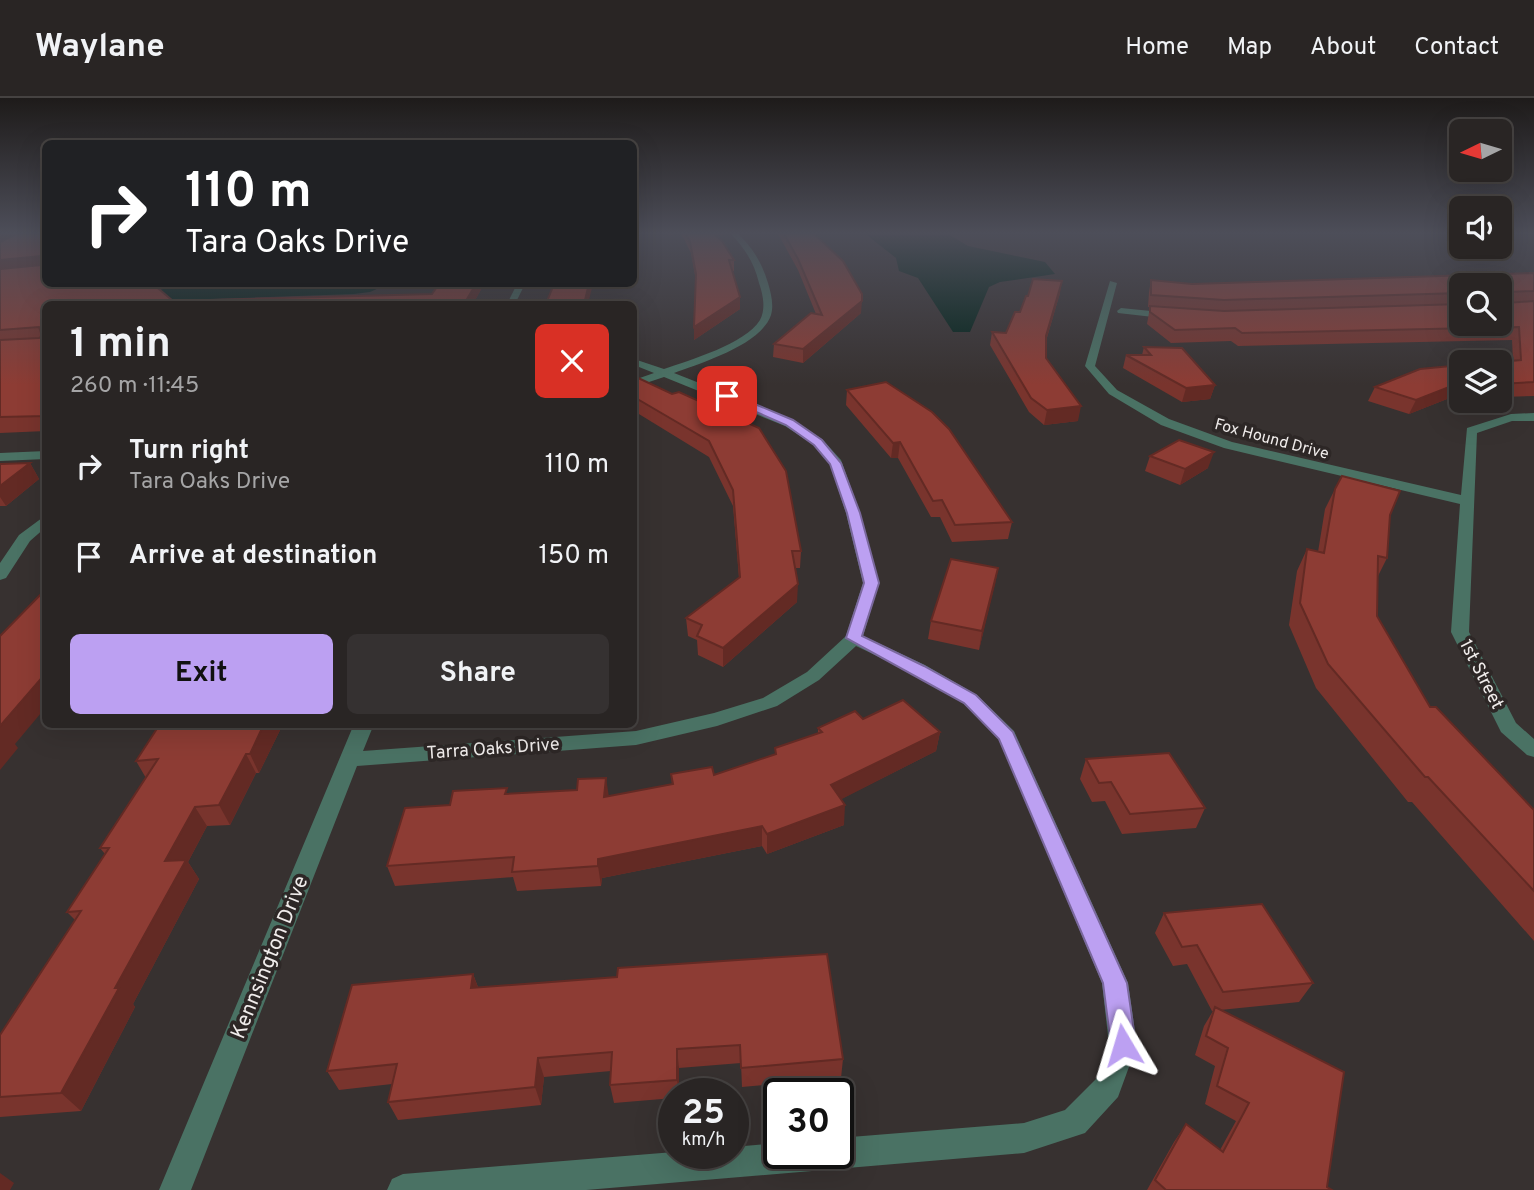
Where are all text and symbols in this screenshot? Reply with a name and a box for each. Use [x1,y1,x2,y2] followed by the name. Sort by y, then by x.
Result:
[35,27,165,69] text: Waylane
[1125,33,1189,63] text: Home
[1227,33,1272,63] text: Map
[1310,33,1376,63] text: About
[1414,33,1499,63] text: Contact
[1449,119,1512,182] north arrow
[1449,119,1512,413] map controls
[185,163,312,225] text: 110 m
[70,168,161,259] icon: right
[1449,196,1512,259] button: sound
[185,224,409,264] text: Tara Oaks Drive
[1449,273,1512,336] button: search
[70,319,171,372] text: 1 min
[535,324,609,398] button: close
[1449,350,1512,413] button: layers
[697,366,757,426] pin
[70,372,199,401] text: 260 m · 11:45
[708,377,746,415] icon: arrive
[1212,415,1331,465] street label: Fox Hound Drive
[129,435,249,468] text: Turn right
[70,447,108,485] icon: right
[545,449,609,482] text: 110 m
[129,468,290,497] text: Tara Oaks Drive
[70,538,108,576] icon: arrive
[129,540,377,573] text: Arrive at destination
[538,540,609,573] text: 150 m
[70,634,333,714] button: Exit
[347,634,609,714] button: Share
[1453,636,1508,713] street label: 1st Street
[426,733,560,766] street label: Tarra Oaks Drive
[225,872,315,1043] street label: Kennsington Drive
[1086,1008,1160,1082] position arrow
[763,1078,854,1169] speed limit sign: 30
[682,1092,725,1136] text: 25
[682,1129,725,1152] text: km/h

